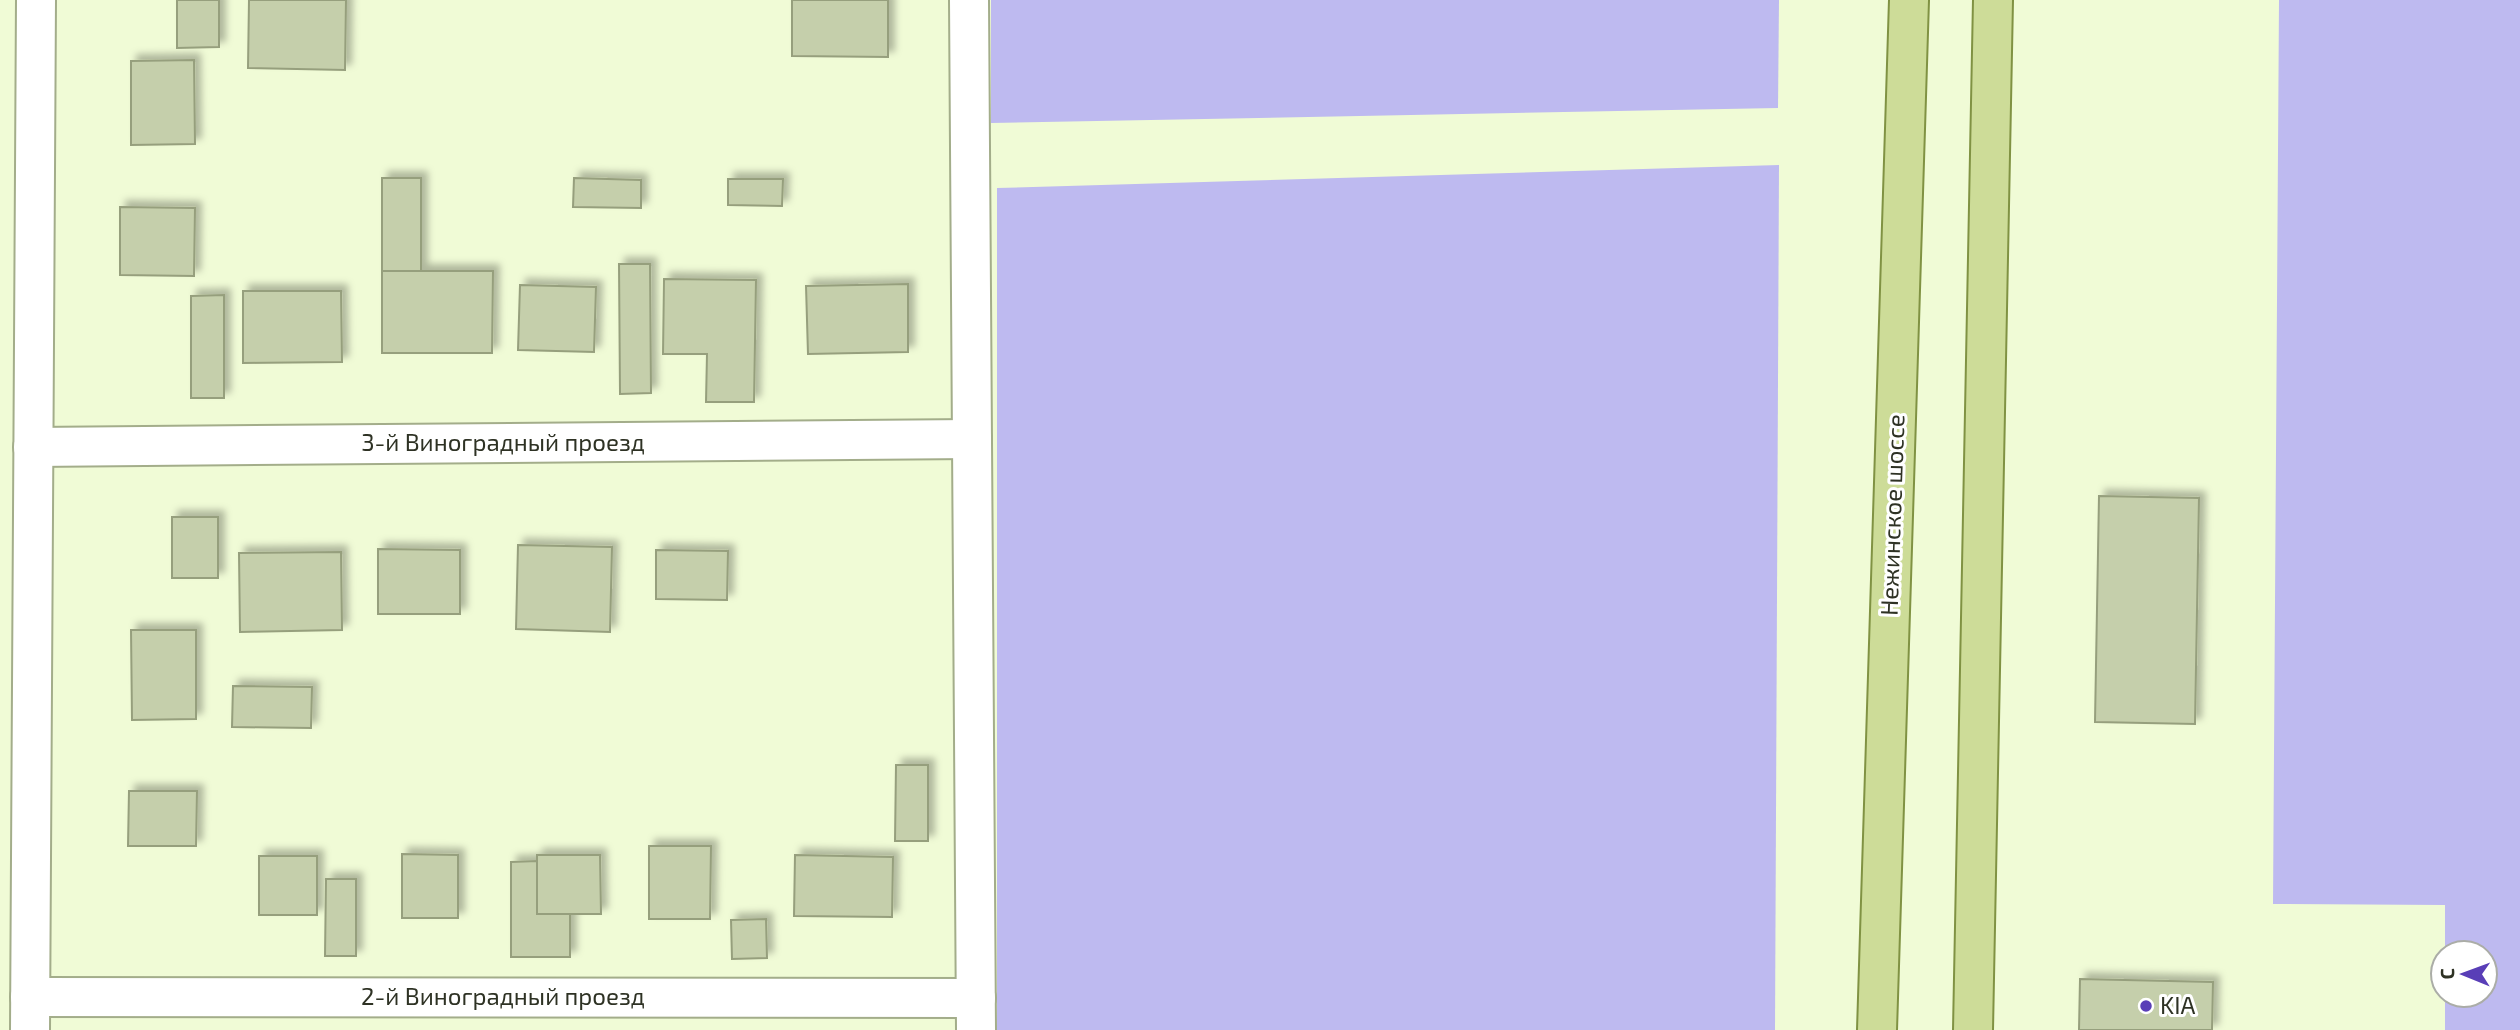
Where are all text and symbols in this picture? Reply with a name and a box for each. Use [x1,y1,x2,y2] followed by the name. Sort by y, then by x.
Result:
[1873,414,1910,616] street label: Нежинское шоссе
[361,427,645,456] street label: 3-й Виноградный проезд
[2429,939,2499,1009] north arrow
[2435,968,2458,979] text: С
[361,981,645,1010] street label: 2-й Виноградный проезд
[2160,990,2195,1019] place label: KIA
[2138,998,2154,1014] marker: KIA

